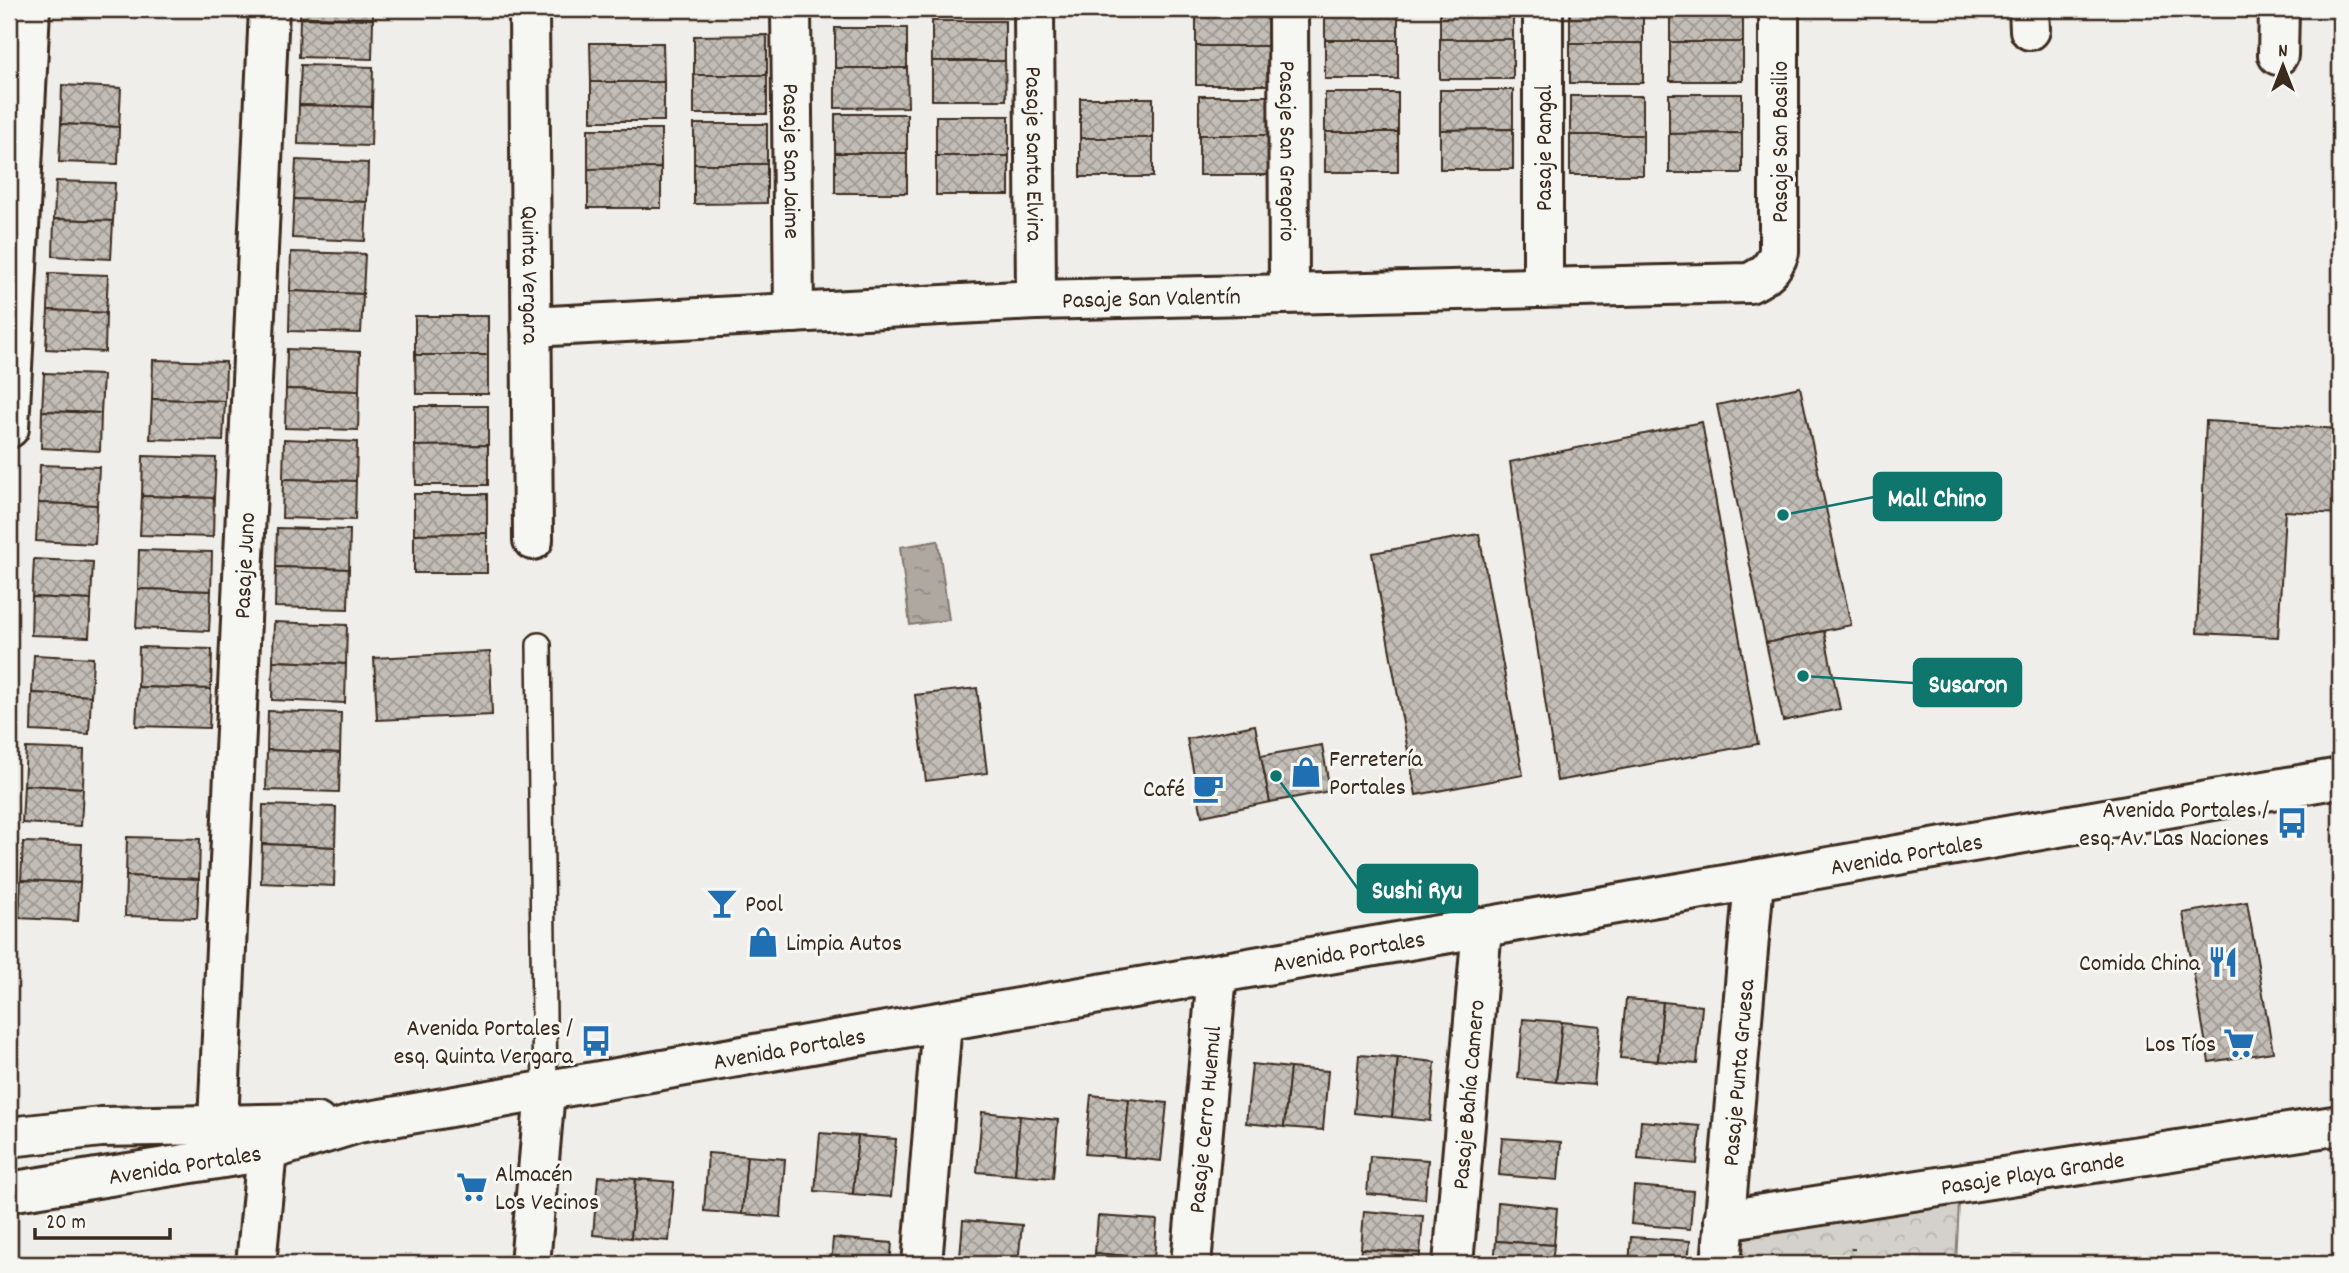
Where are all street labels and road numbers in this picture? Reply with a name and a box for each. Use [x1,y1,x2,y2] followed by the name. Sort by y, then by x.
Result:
[1268,60,1303,242] street label: Pasaje San Gregorio
[1765,61,1799,223] street label: Pasaje San Basilio
[1014,66,1050,243] street label: Pasaje Santa Elvira
[772,83,807,239] street label: Pasaje San Jaime
[1529,84,1563,211] street label: Pasaje Pangal
[510,206,546,345] street label: Quinta Vergara
[1061,281,1241,319] street label: Pasaje San Valentín
[227,512,266,620] street label: Pasaje Juno
[1828,826,1986,886] street label: Avenida Portales
[1270,924,1428,983] street label: Avenida Portales
[1715,978,1765,1168] street label: Pasaje Punta Gruesa
[1445,999,1496,1191] street label: Pasaje Bahía Camero
[711,1021,868,1081] street label: Avenida Portales
[1182,1024,1232,1215] street label: Pasaje Cerro Huemul
[106,1138,264,1196] street label: Avenida Portales
[1939,1144,2127,1206] street label: Pasaje Playa Grande

